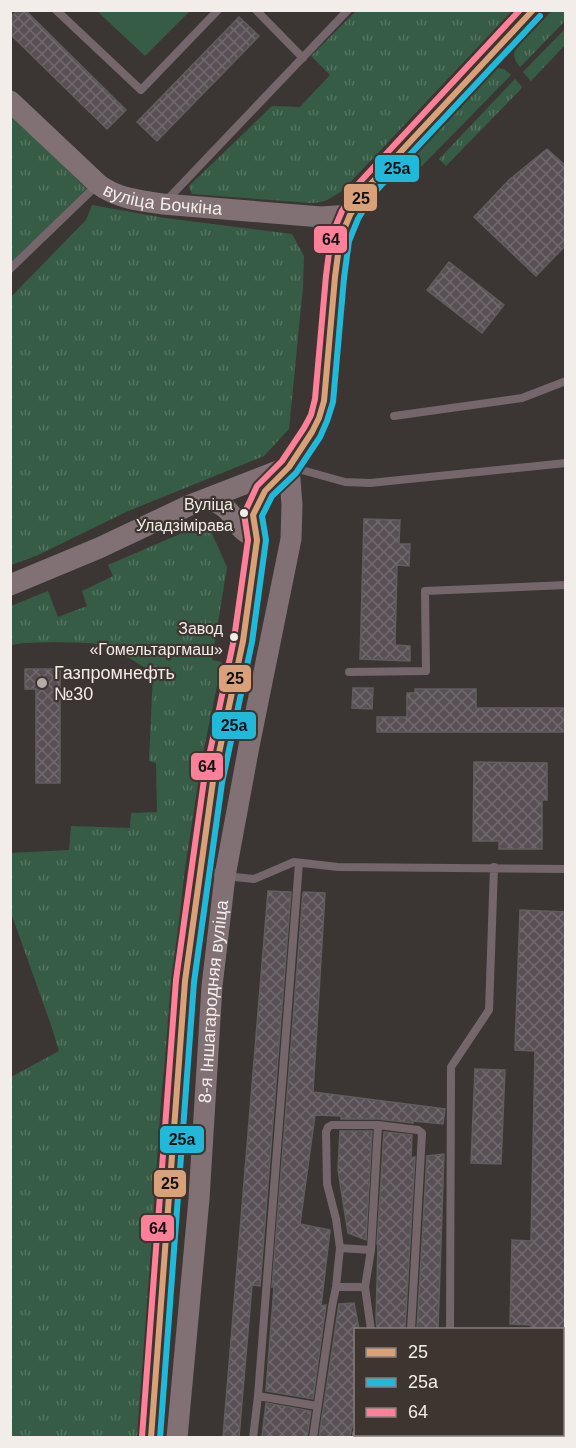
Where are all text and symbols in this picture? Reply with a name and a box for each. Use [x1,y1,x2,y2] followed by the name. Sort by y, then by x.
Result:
[374,154,420,183] line badge: 25а
[384,160,410,177] text: 25а
[100,180,224,219] street label: вуліца Бочкіна
[343,183,378,212] line badge: 25
[352,190,370,207] text: 25
[313,225,348,254] line badge: 64
[322,231,340,248] text: 64
[136,496,233,534] place label: Вуліца Уладзімірава
[238,507,250,519] marker: Вуліца Уладзімірава
[89,620,224,658] place label: Завод «Гомельтаргмаш»
[228,631,240,643] marker: Завод «Гомельтаргмаш»
[54,663,175,704] place label: Газпромнефть №30
[218,664,252,693] line badge: 25
[226,670,244,687] text: 25
[35,676,49,690] marker: Газпромнефть №30
[211,711,257,740] line badge: 25а
[221,717,247,734] text: 25а
[190,752,224,781] line badge: 64
[198,758,216,775] text: 64
[195,898,232,1104] street label: 8-я Іншагародняя вуліца
[159,1125,205,1154] line badge: 25а
[169,1131,195,1148] text: 25а
[153,1169,187,1198] line badge: 25
[161,1175,179,1192] text: 25
[140,1214,175,1242] line badge: 64
[149,1220,167,1237] text: 64
[354,1328,564,1436] legend
[408,1342,428,1362] text: 25
[408,1372,439,1392] text: 25а
[408,1402,428,1422] text: 64

